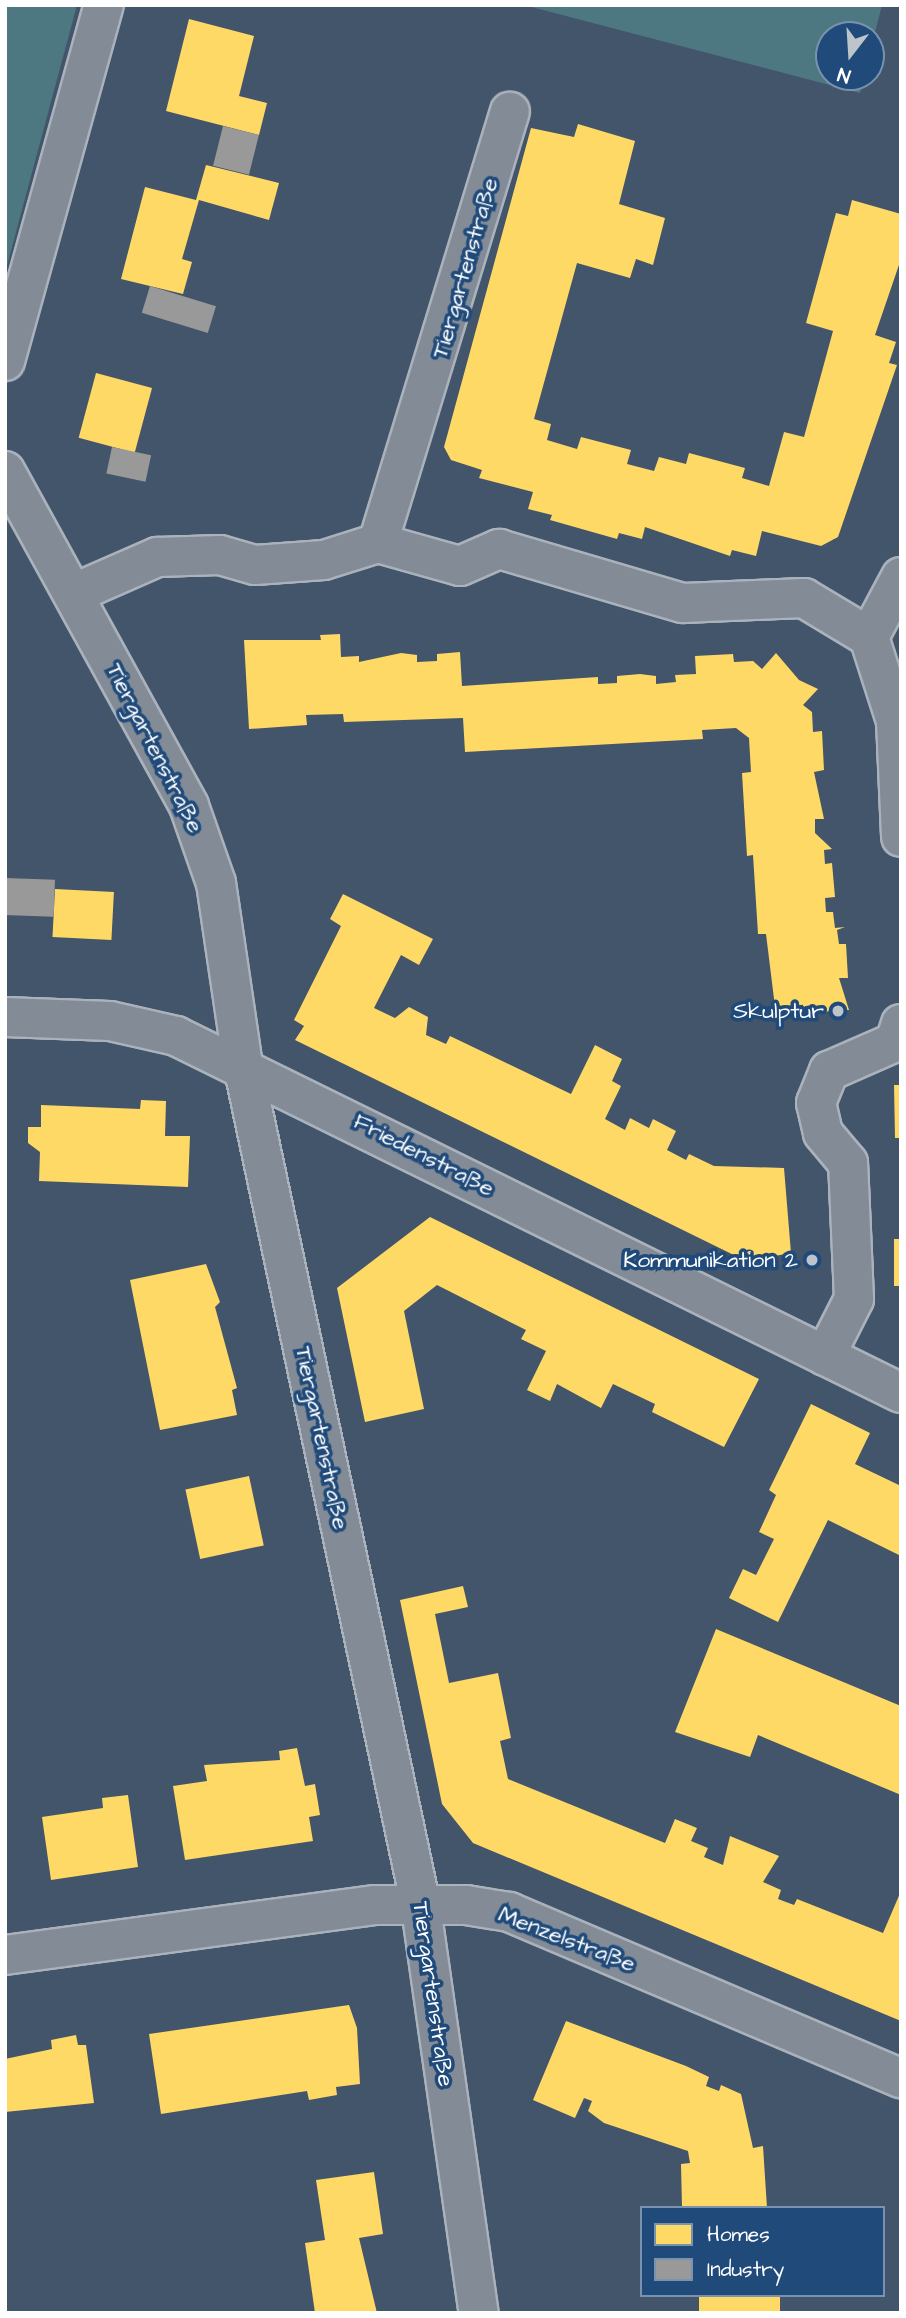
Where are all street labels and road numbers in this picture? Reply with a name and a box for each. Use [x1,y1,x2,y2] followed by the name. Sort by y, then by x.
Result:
[426,175,504,361] street label: Tiergartenstraße
[100,659,210,837] street label: Tiergartenstraße
[349,1108,499,1202] street label: Friedenstraße
[289,1344,355,1532] street label: Tiergartenstraße
[406,1900,460,2088] street label: Tiergartenstraße
[495,1900,639,1978] street label: Menzelstraße

